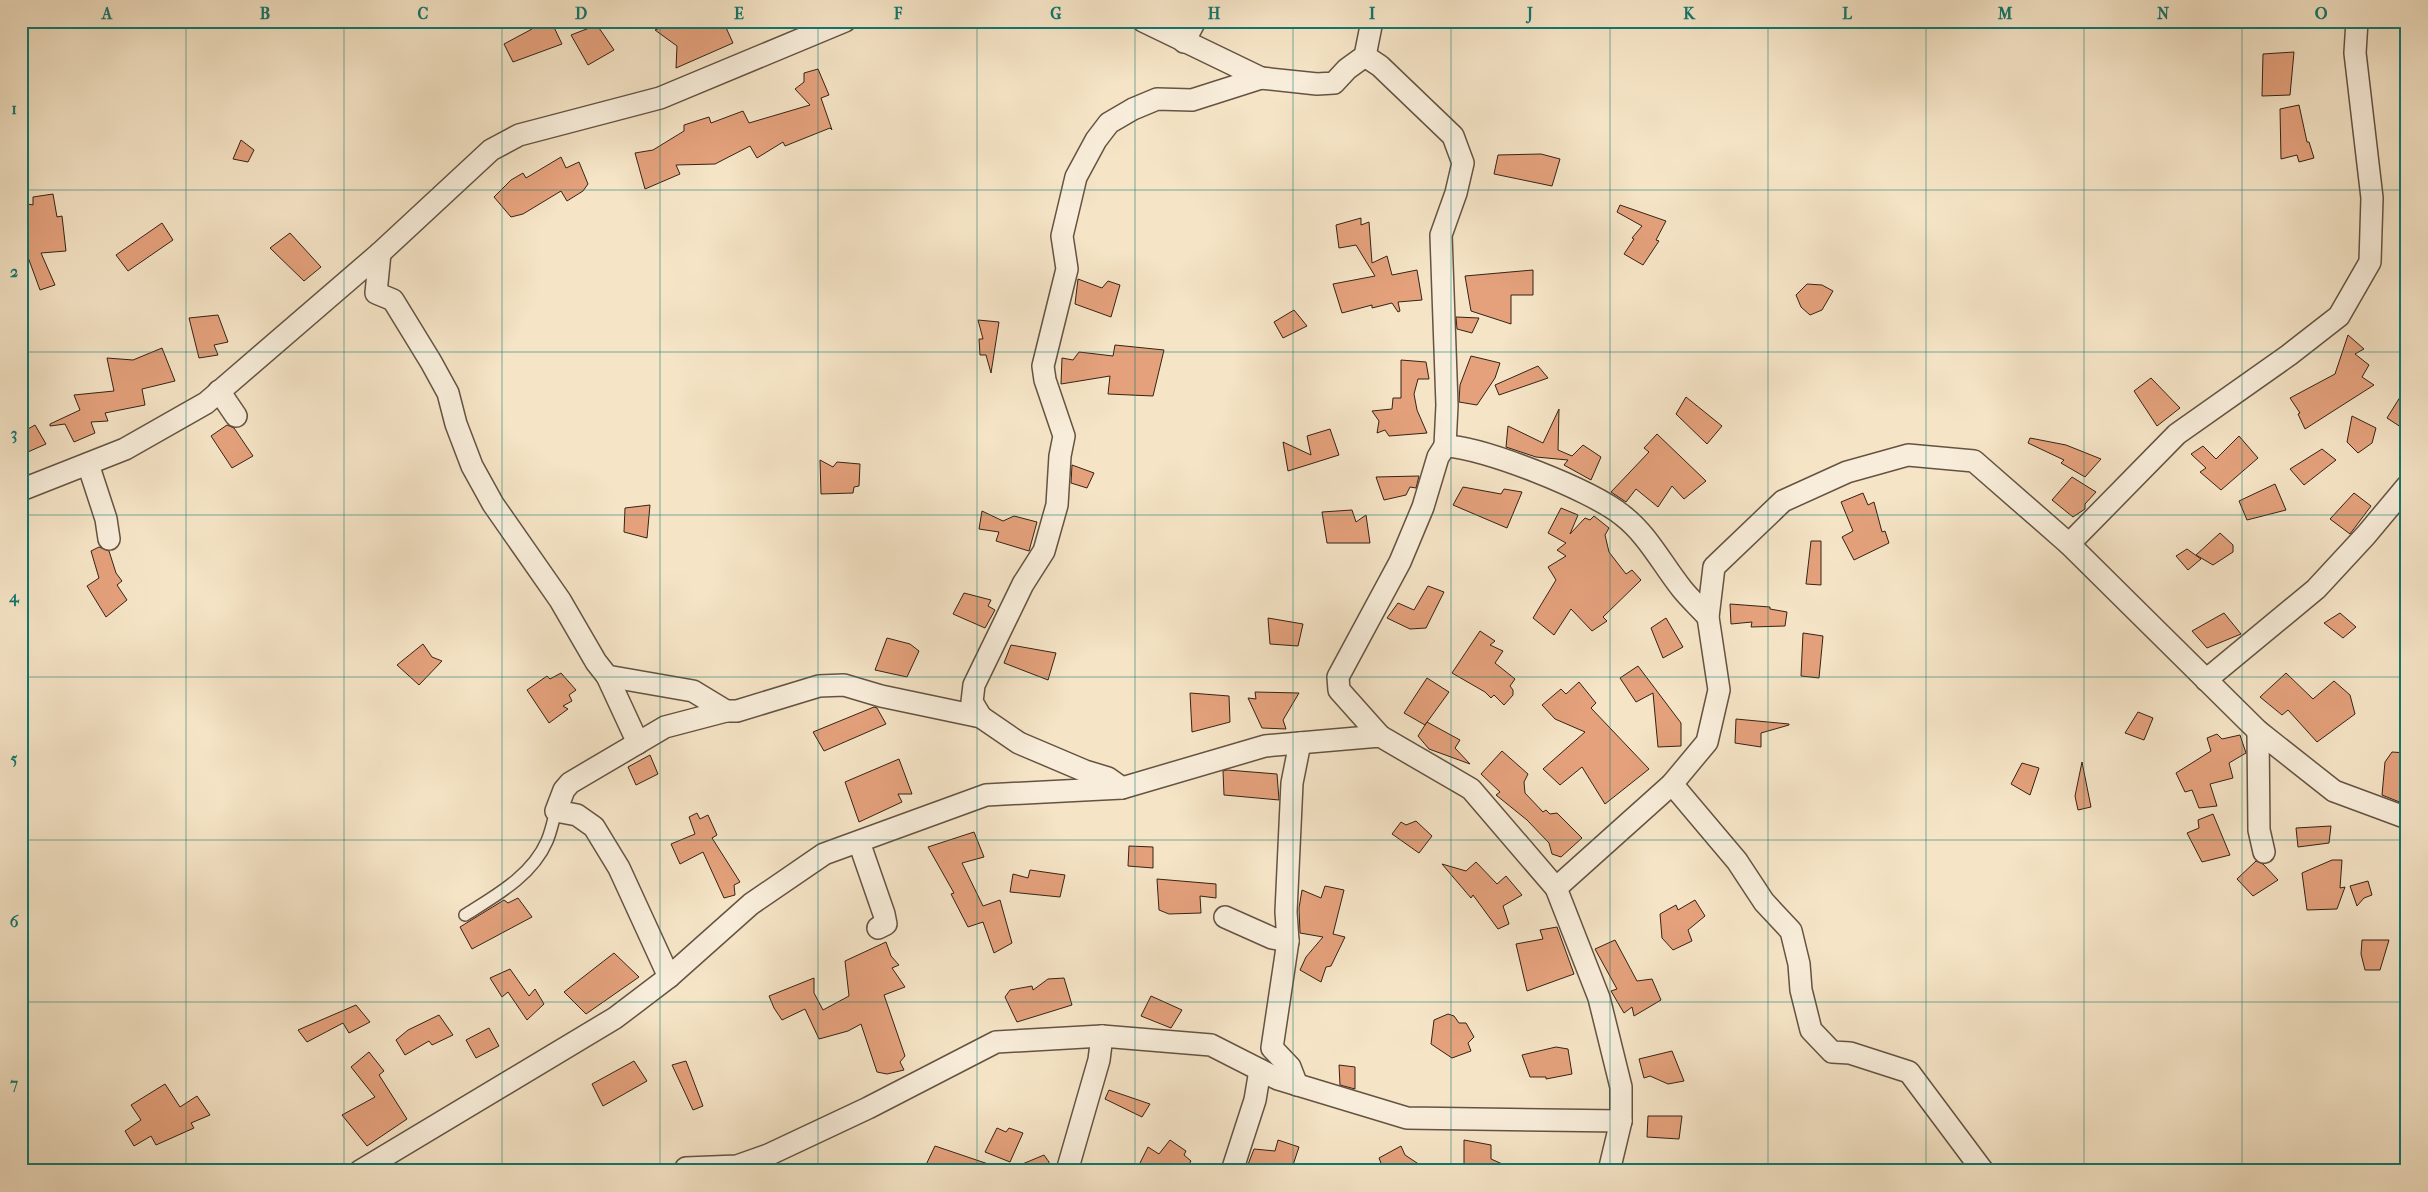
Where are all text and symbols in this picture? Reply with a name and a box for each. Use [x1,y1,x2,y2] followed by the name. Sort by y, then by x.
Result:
[101,4,113,23] text: A
[260,4,270,23] text: B
[418,4,429,23] text: C
[575,4,587,23] text: D
[734,4,744,23] text: E
[893,4,903,23] text: F
[1050,4,1062,23] text: G
[1208,4,1221,23] text: H
[1369,4,1376,23] text: I
[1525,4,1533,24] text: J
[1683,4,1696,23] text: K
[1842,4,1852,23] text: L
[1997,4,2013,23] text: M
[2157,4,2170,23] text: N
[2315,4,2328,23] text: O
[11,99,17,118] text: 1
[10,262,18,281] text: 2
[11,424,17,444] text: 3
[8,587,20,607] text: 4
[11,749,18,768] text: 5
[10,912,19,931] text: 6
[9,1074,18,1093] text: 7

